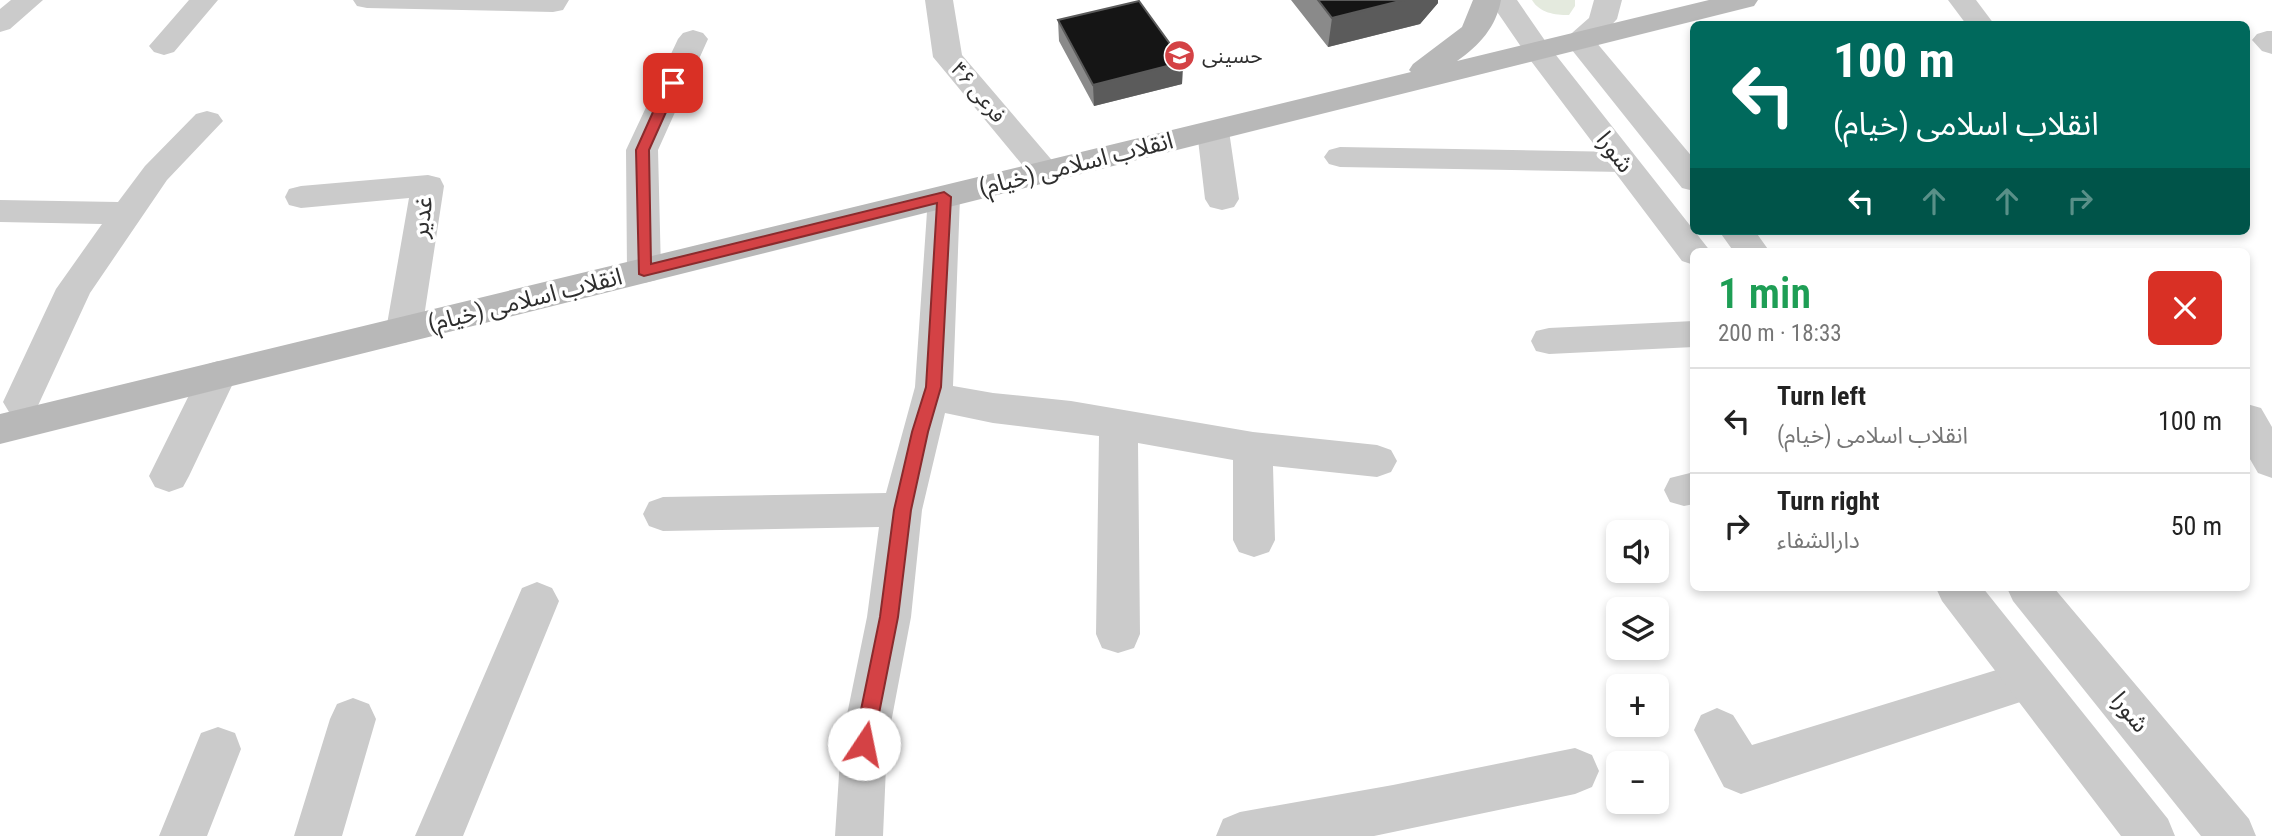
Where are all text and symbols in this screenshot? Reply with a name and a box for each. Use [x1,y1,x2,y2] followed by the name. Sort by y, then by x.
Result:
[1833,32,1955,89] text: 100 m
[1162,39,1196,73] school or university icon: حسینی
[1202,44,1263,68] place label: حسینی
[1718,49,1809,140] icon: left
[643,53,703,113] pin
[946,57,1010,127] street label: فرعی ۴۶
[654,64,692,102] icon: arrive
[1833,105,2099,143] text: انقلاب اسلامی (خیام)
[976,126,1177,206] street label: انقلاب اسلامی (خیام)
[1590,126,1640,178] street label: شورا
[1842,182,1880,220] icon: left
[1915,182,1953,220] icon: ahead
[1988,182,2026,220] icon: ahead
[2061,182,2099,220] icon: right
[405,195,438,240] street label: غدیر
[425,262,626,342] street label: انقلاب اسلامی (خیام)
[1718,269,1811,318] text: 1 min
[2148,271,2222,345] button: close
[1718,320,1842,347] text: 200 m · 18:33
[1777,381,1866,411] text: Turn left
[1718,402,1756,440] icon: left
[2158,406,2222,436] text: 100 m
[1777,422,1968,449] text: انقلاب اسلامی (خیام)
[1777,486,1879,516] text: Turn right
[1718,507,1756,545] icon: right
[2171,511,2222,541] text: 50 m
[1606,520,1669,814] map controls
[1606,520,1669,583] button: sound
[1777,527,1860,554] text: دارالشفاء
[1606,597,1669,660] button: layers
[1606,674,1669,737] button: +
[2105,686,2155,738] street label: شورا
[827,707,901,781] position arrow
[1606,751,1669,814] button: −

